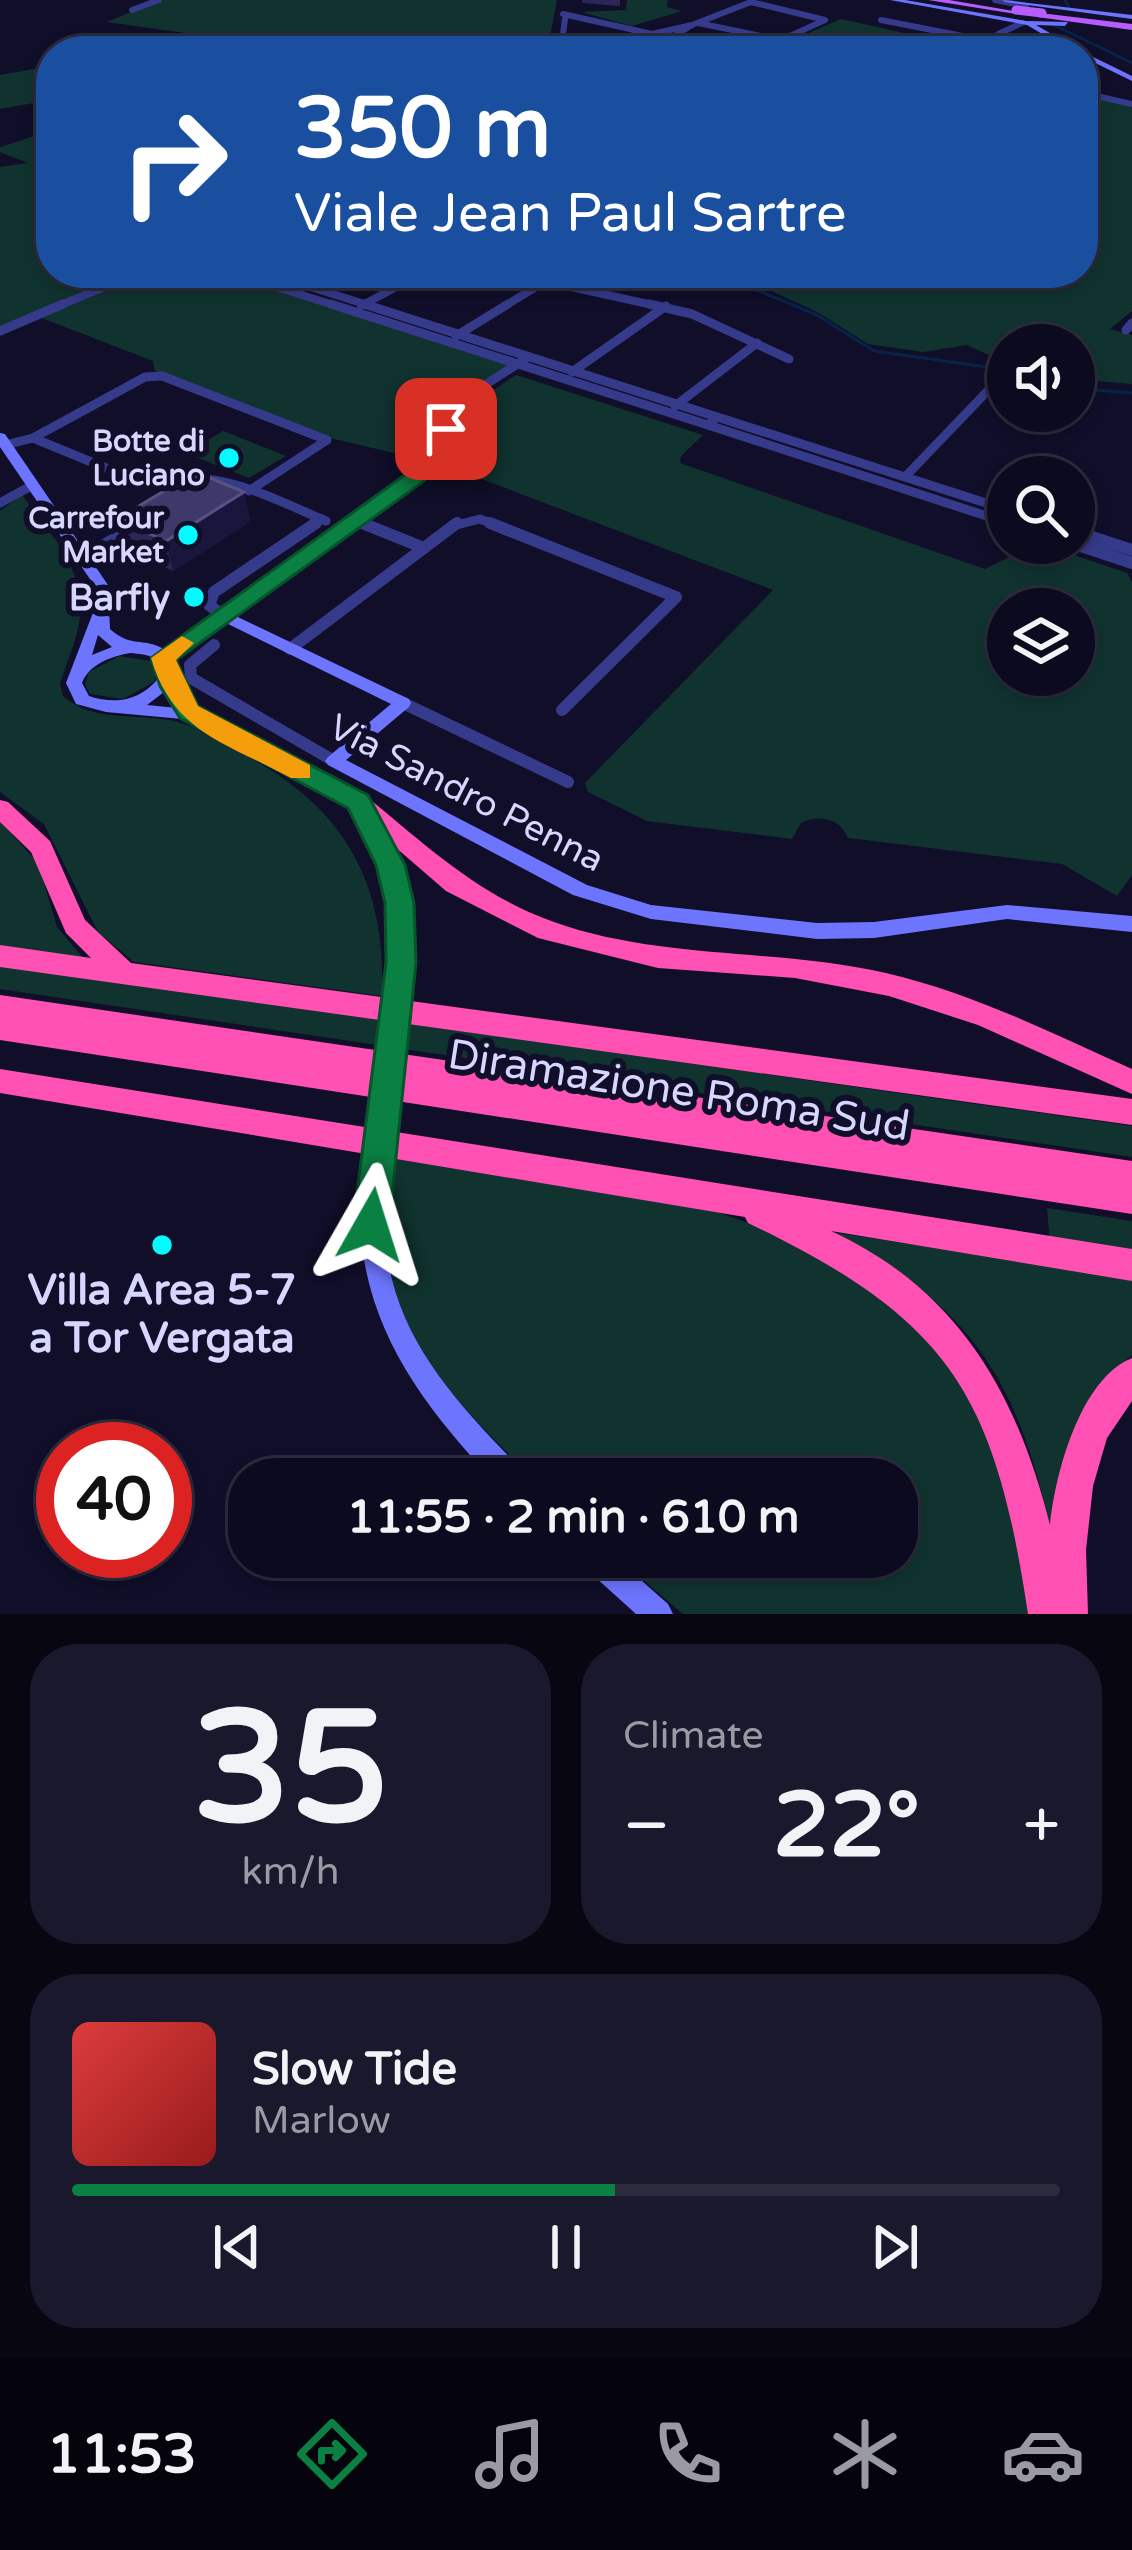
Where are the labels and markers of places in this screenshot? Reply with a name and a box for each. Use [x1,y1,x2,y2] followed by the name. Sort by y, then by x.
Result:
[395,378,497,480] pin
[92,423,205,494] place label: Botte di Luciano
[216,445,242,471] marker: Botte di Luciano
[28,500,165,571] place label: Carrefour Market
[175,522,201,548] marker: Carrefour Market
[69,577,170,620] place label: Barfly
[181,584,207,610] marker: Barfly
[149,1232,175,1258] marker: Villa Area 5-7 a Tor Vergata
[28,1265,296,1364] place label: Villa Area 5-7 a Tor Vergata

